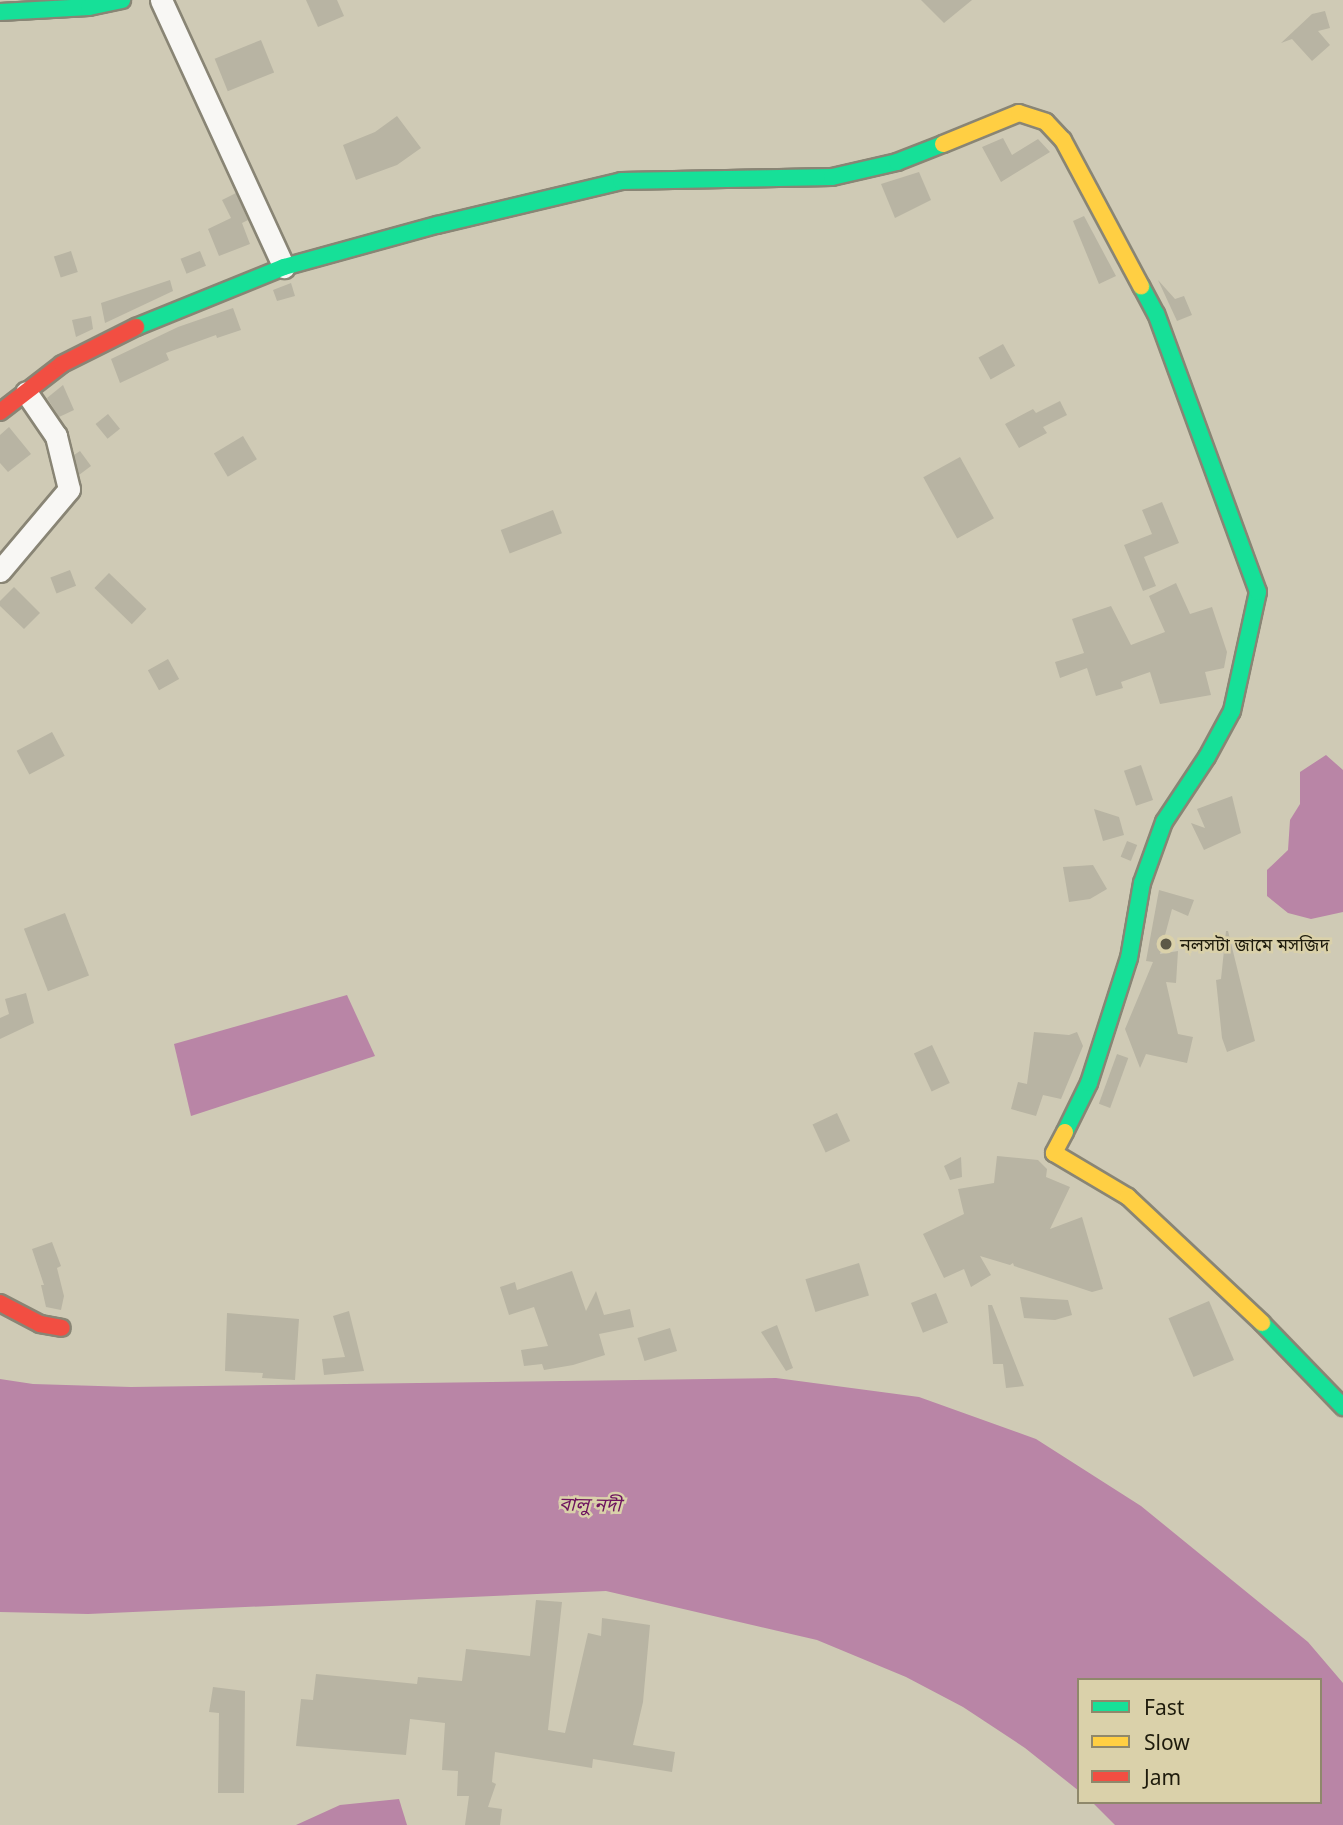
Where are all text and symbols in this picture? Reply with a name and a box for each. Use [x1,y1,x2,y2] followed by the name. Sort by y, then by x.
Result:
[1180,933,1330,955] place label: নলসটা জামে মসজিদ
[1158,936,1174,952] marker: নলসটা জামে মসজিদ
[559,1493,621,1517] water label: বালু নদী
[1077,1678,1322,1804] legend
[1144,1693,1184,1721] text: Fast
[1144,1728,1190,1756] text: Slow
[1144,1763,1181,1791] text: Jam

